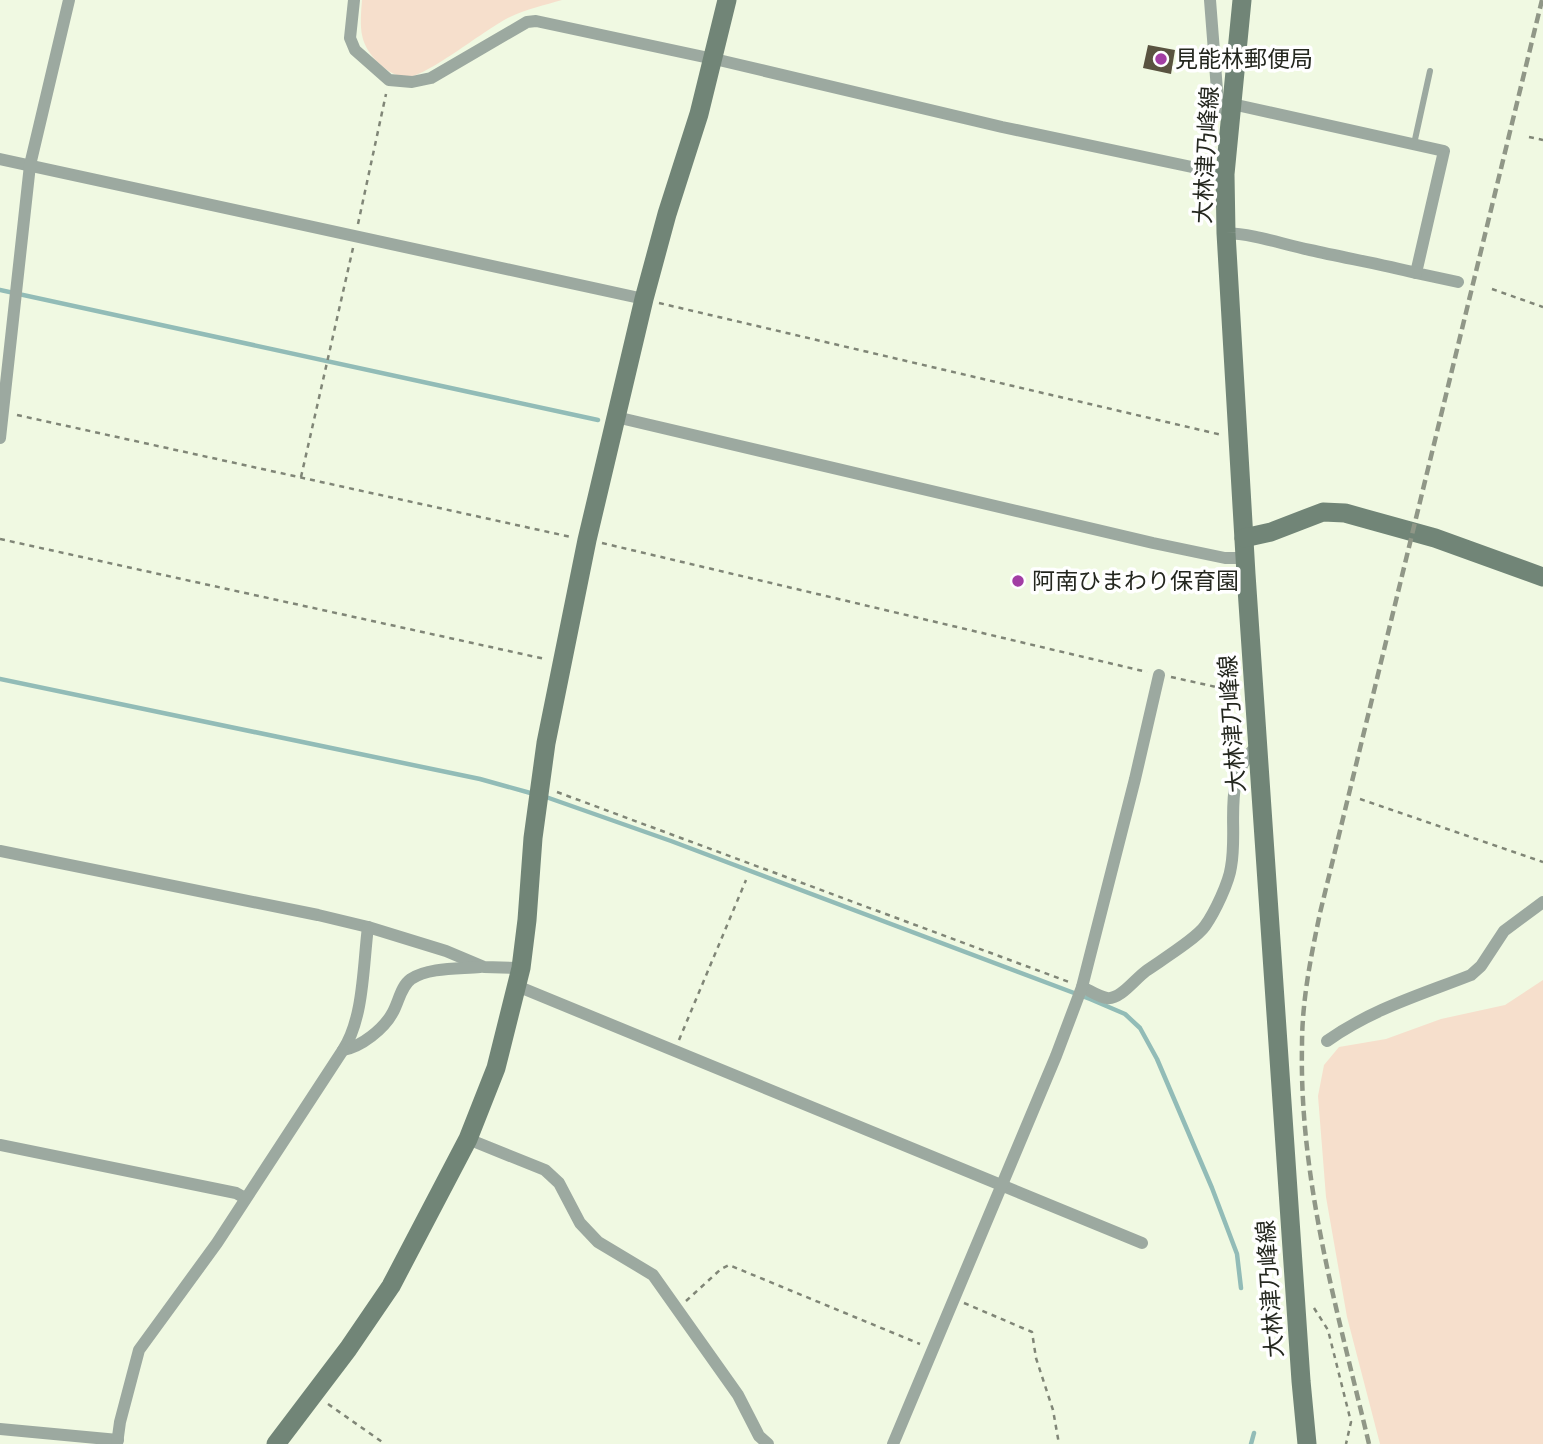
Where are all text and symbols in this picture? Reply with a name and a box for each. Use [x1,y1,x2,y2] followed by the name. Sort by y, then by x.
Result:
[1175,45,1313,73] place label: 見能林郵便局
[1153,51,1169,67] marker: 見能林郵便局
[1188,85,1224,225] street label: 大林津乃峰線
[1032,567,1239,595] place label: 阿南ひまわり保育園
[1010,573,1026,589] marker: 阿南ひまわり保育園
[1213,654,1251,794] street label: 大林津乃峰線
[1251,1219,1289,1359] street label: 大林津乃峰線

